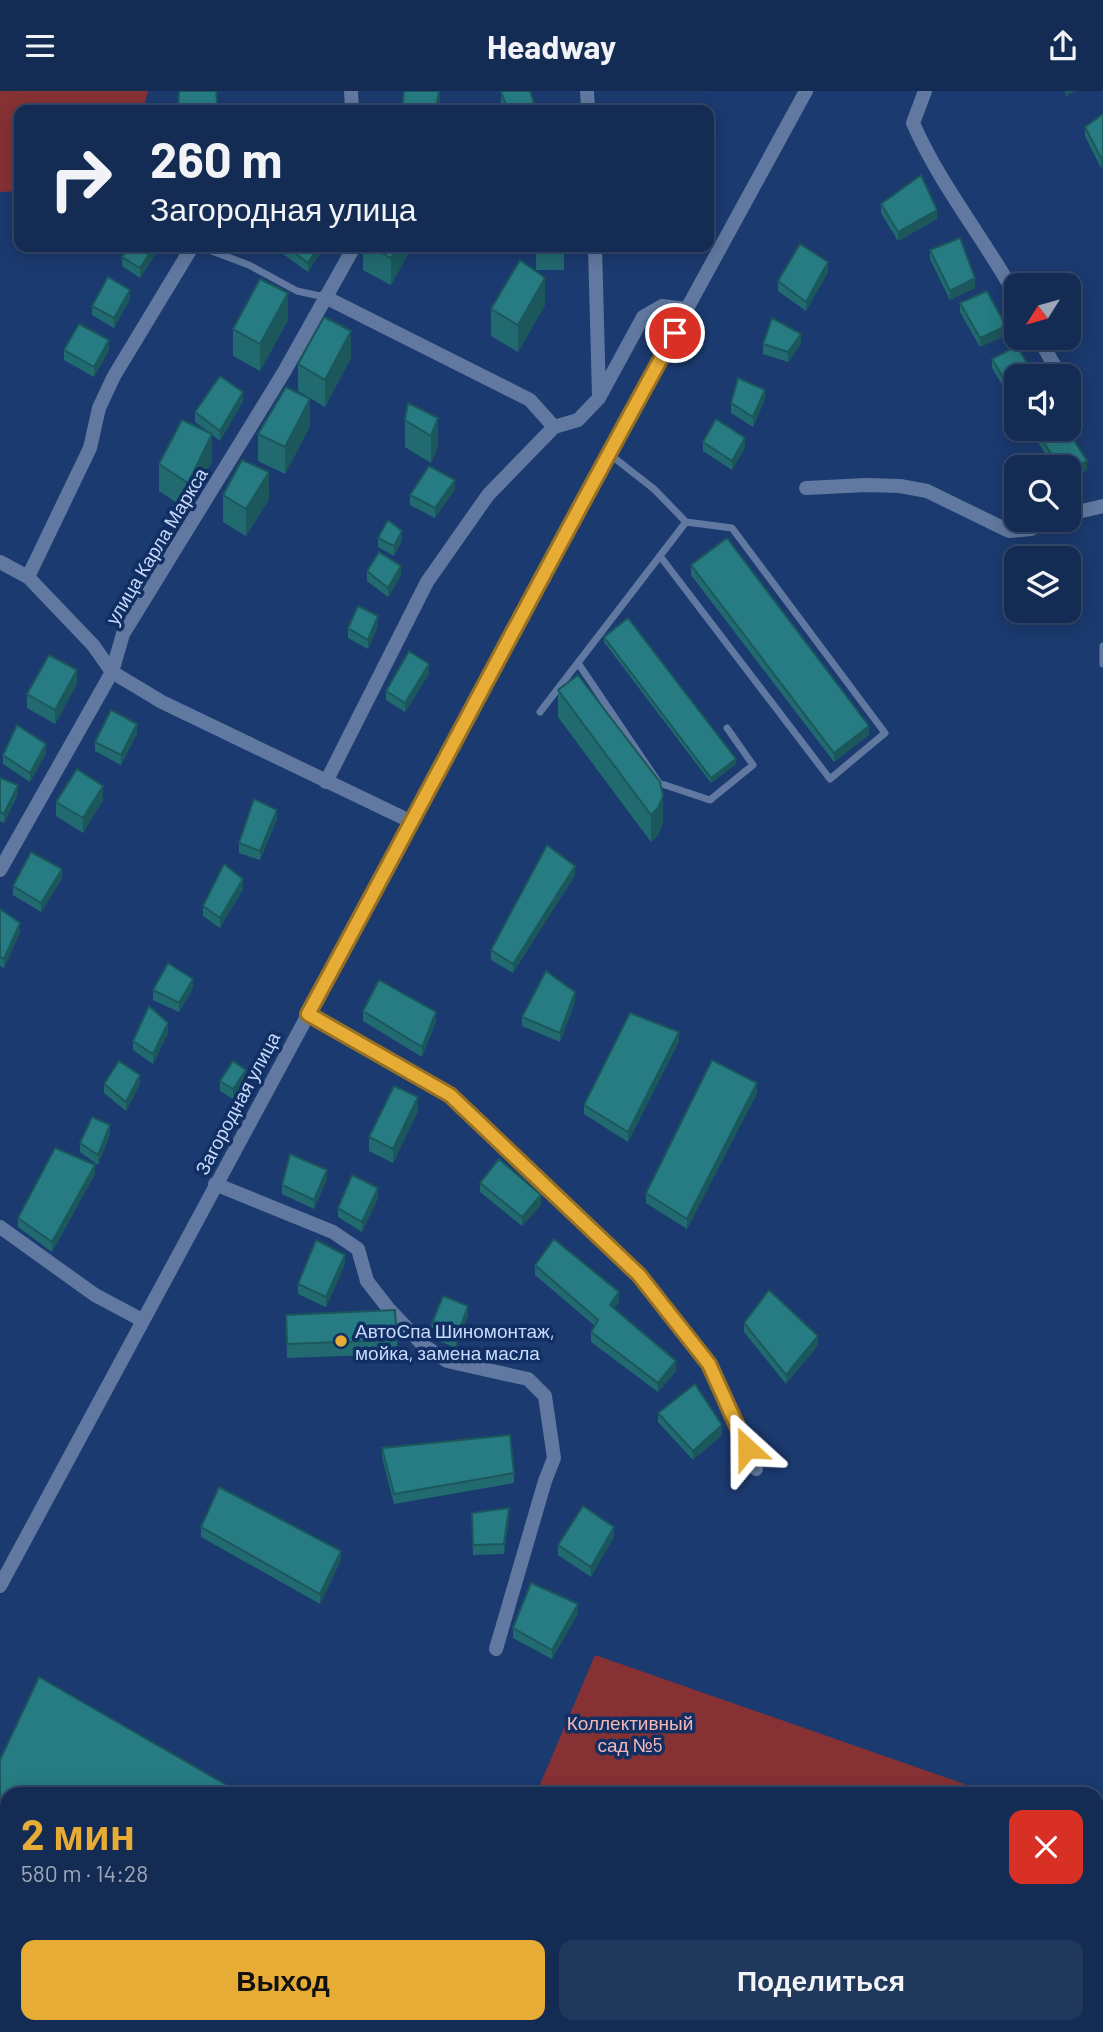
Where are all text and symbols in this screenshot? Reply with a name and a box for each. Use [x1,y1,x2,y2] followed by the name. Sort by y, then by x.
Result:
[21,27,59,65] icon: menu
[487,27,616,65] text: Headway
[1044,27,1082,65] icon: share
[150,129,282,188] text: 260 m
[35,133,126,224] icon: right
[150,189,417,227] text: Загородная улица
[1004,273,1082,350] north arrow
[1004,273,1081,623] map controls
[645,303,705,363] pin
[656,314,694,352] icon: arrive
[1004,364,1081,441] button: sound
[1004,455,1081,532] button: search
[100,463,212,629] street label: улица Карла Маркса
[1004,546,1081,623] button: layers
[190,1027,285,1178] street label: Загородная улица
[355,1319,555,1364] place label: АвтоСпа Шиномонтаж, мойка, замена масла
[333,1333,349,1349] marker: АвтоСпа Шиномонтаж, мойка, замена масла
[710,1411,784,1485] position arrow
[567,1711,693,1756] park label: Коллективный сад №5
[21,1808,135,1858] text: 2 мин
[1009,1810,1083,1884] button: close
[21,1859,148,1887] text: 580 m · 14:28
[21,1940,545,2020] button: Выход
[559,1940,1083,2020] button: Поделиться

